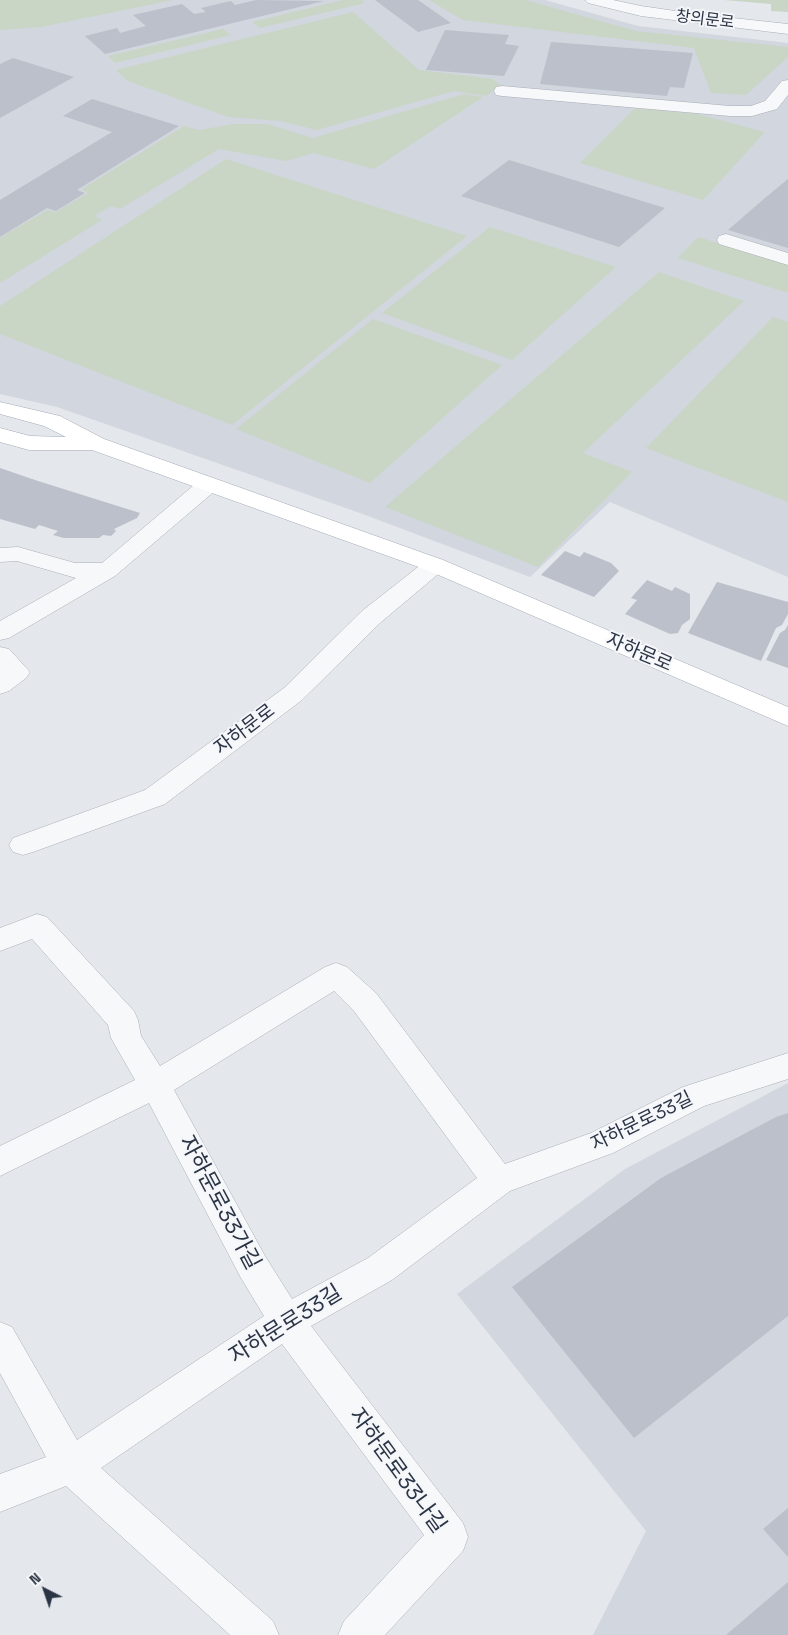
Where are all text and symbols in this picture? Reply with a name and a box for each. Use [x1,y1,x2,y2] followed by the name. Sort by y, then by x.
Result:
[675,7,735,33] street label: 창의문로
[602,629,676,677] street label: 자하문로
[210,700,280,760] street label: 자하문로
[587,1088,697,1156] street label: 자하문로33길
[173,1131,265,1275] street label: 자하문로33가길
[225,1280,347,1370] street label: 자하문로33길
[343,1403,451,1539] street label: 자하문로33나길
[20,1565,70,1615] north arrow
[26,1569,45,1589] text: N

